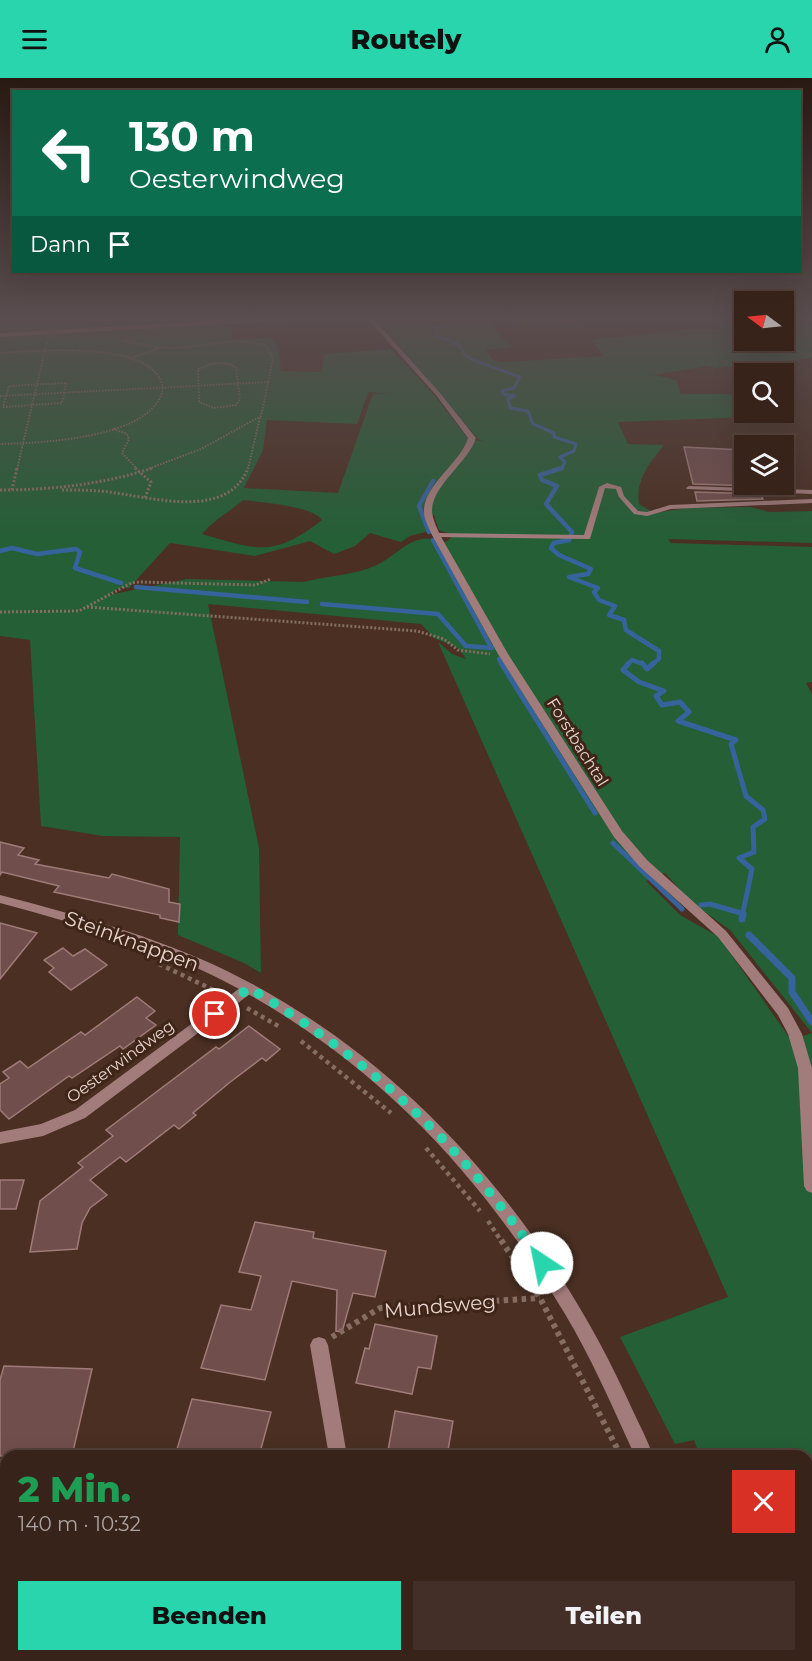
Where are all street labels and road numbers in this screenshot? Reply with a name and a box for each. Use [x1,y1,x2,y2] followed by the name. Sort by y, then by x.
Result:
[543,695,612,790] street label: Forstbachtal
[62,906,202,976] street label: Steinknappen
[63,1016,178,1107] street label: Oesterwindweg
[383,1289,497,1323] street label: Mundsweg

